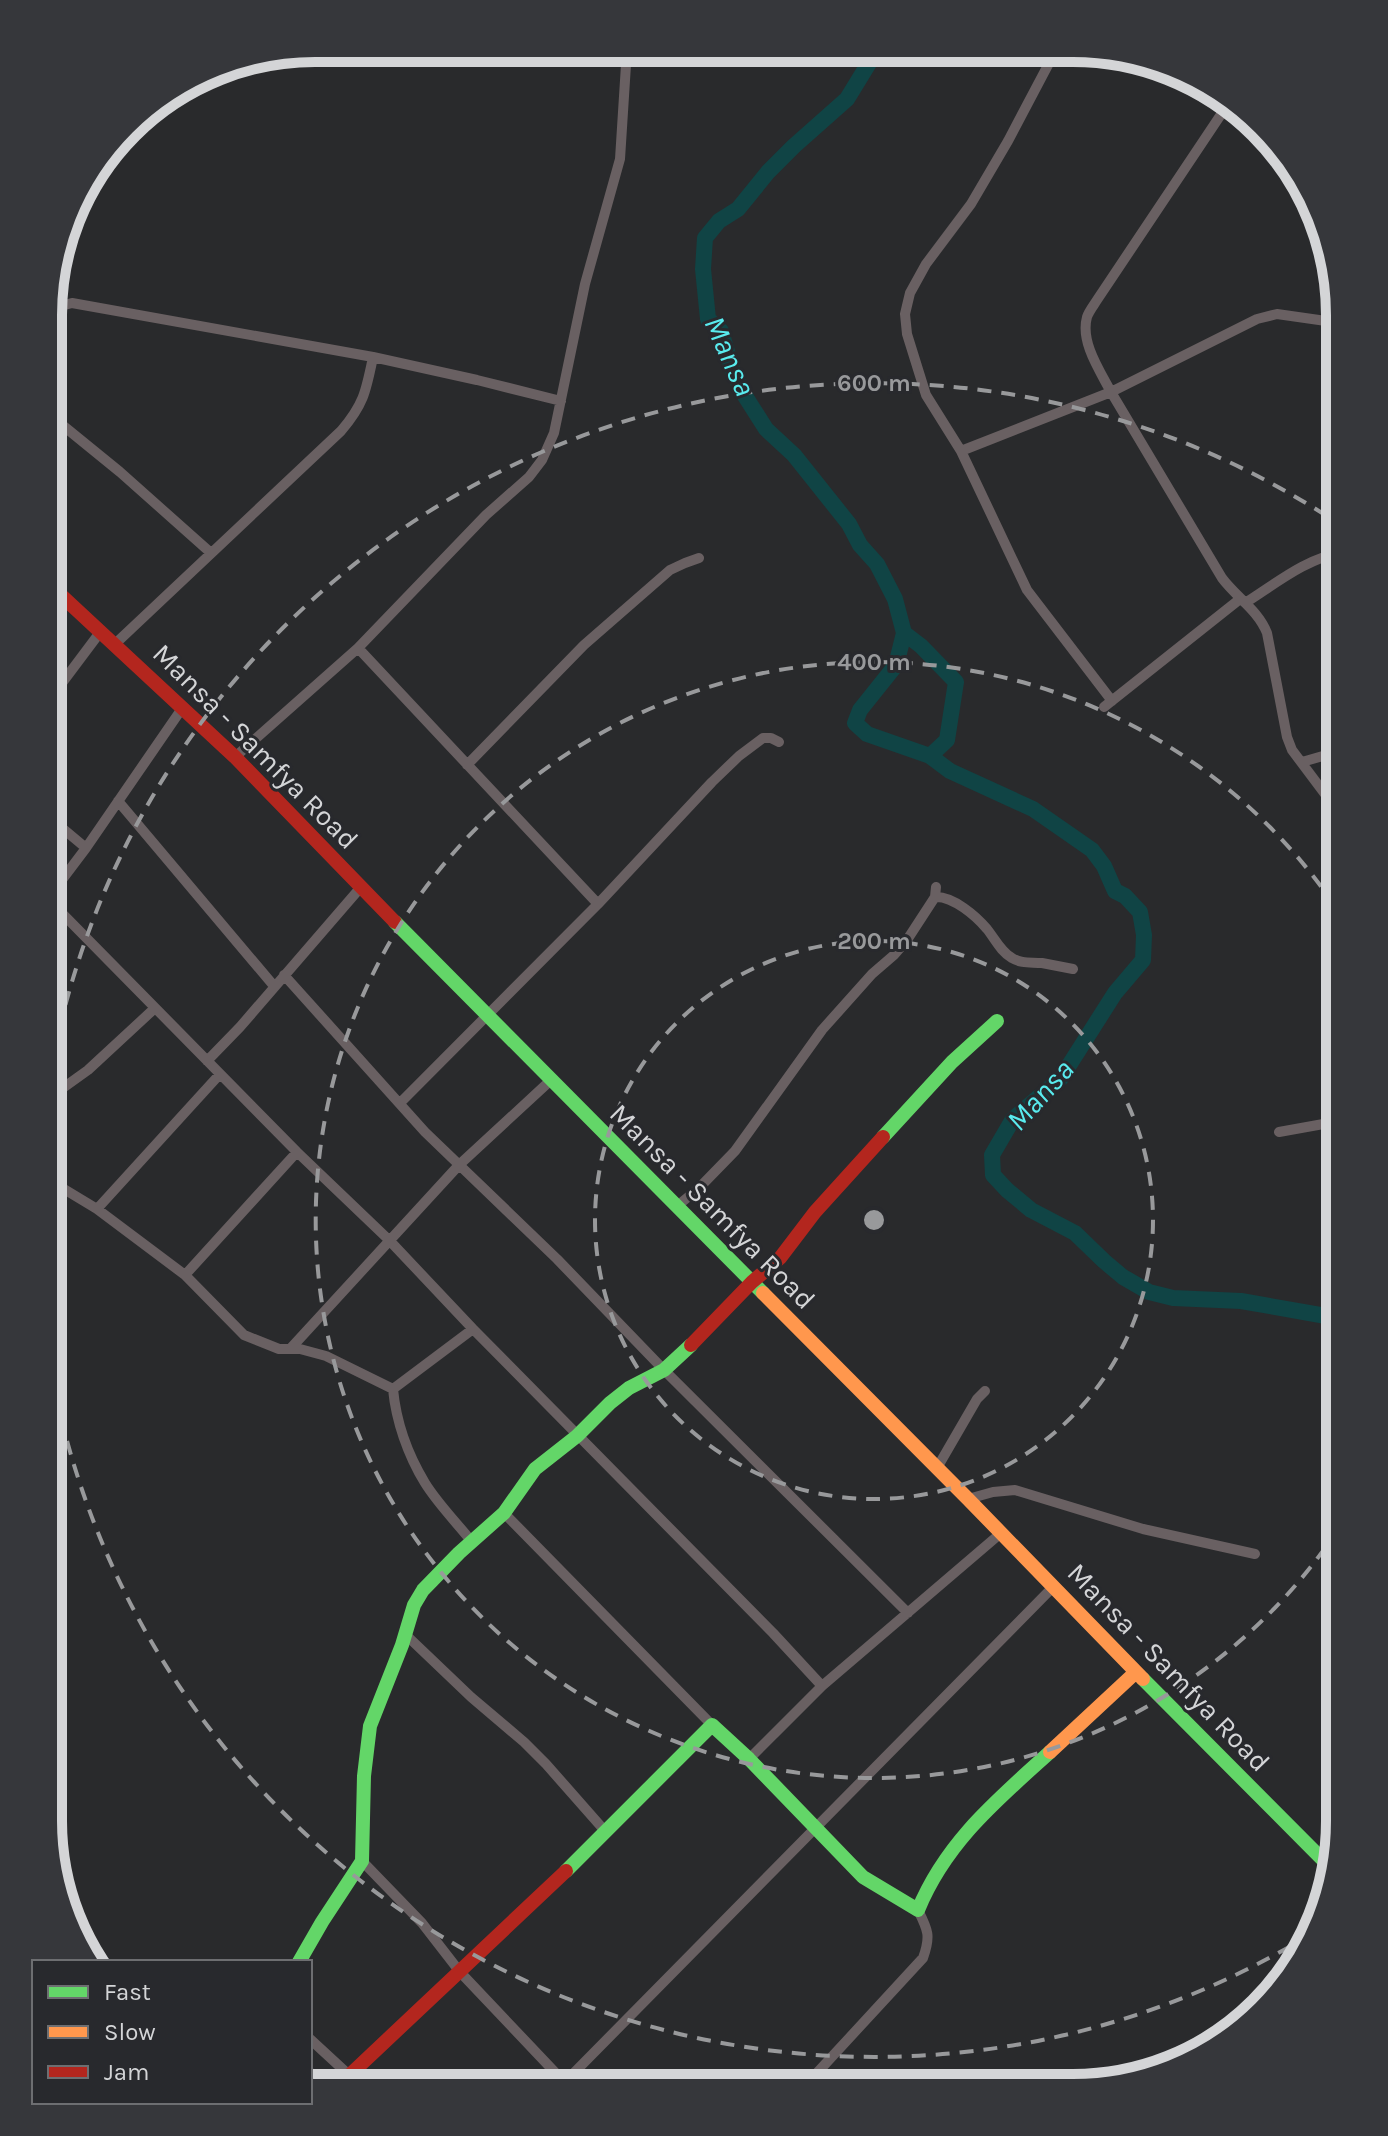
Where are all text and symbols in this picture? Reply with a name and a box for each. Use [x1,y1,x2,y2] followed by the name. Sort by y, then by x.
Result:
[697,310,763,402] water label: Mansa
[837,369,911,397] text: 600 m
[146,637,365,856] street label: Mansa - Samfya Road
[837,648,911,676] text: 400 m
[837,927,911,955] text: 200 m
[999,1052,1081,1138] water label: Mansa
[603,1097,822,1316] street label: Mansa - Samfya Road
[860,1206,888,1234] centre of rings
[1061,1556,1277,1778] street label: Mansa - Samfya Road
[32,1960,312,2104] legend
[104,1978,151,2006] text: Fast
[104,2018,156,2046] text: Slow
[104,2058,149,2086] text: Jam

